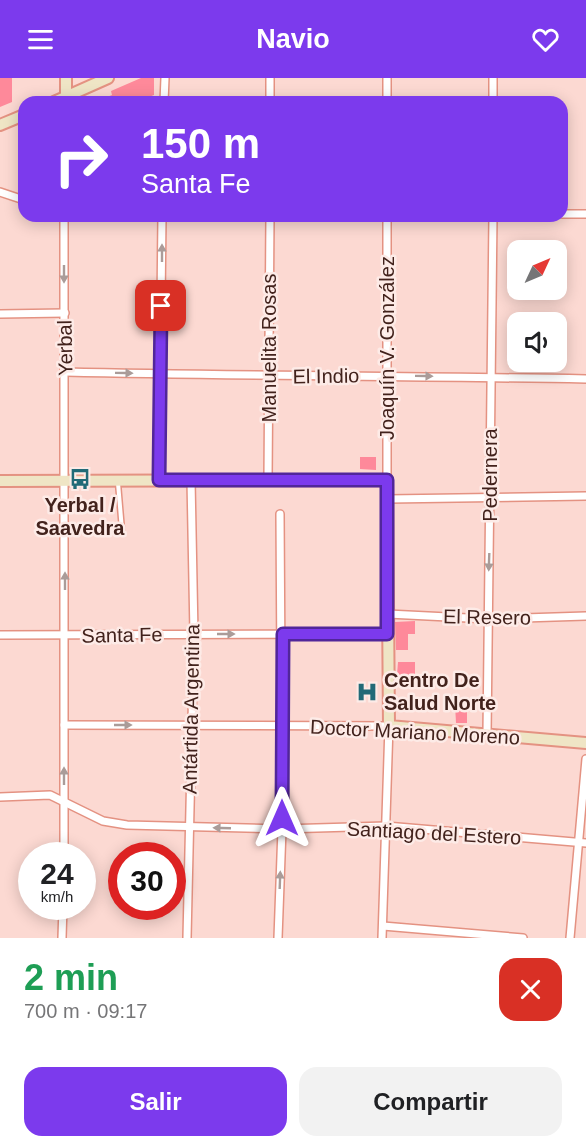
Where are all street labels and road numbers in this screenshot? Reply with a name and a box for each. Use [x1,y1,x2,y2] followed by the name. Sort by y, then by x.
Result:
[376,256,398,440] street label: Joaquín V. González
[258,274,280,422] street label: Manuelita Rosas
[54,320,76,376] street label: Yerbal
[292,364,360,388] street label: El Indio
[479,427,501,522] street label: Pedernera
[443,605,531,629] street label: El Resero
[81,623,163,647] street label: Santa Fe
[179,623,203,794] street label: Antártida Argentina
[310,716,520,748] street label: Doctor Mariano Moreno
[346,817,522,849] street label: Santiago del Estero

